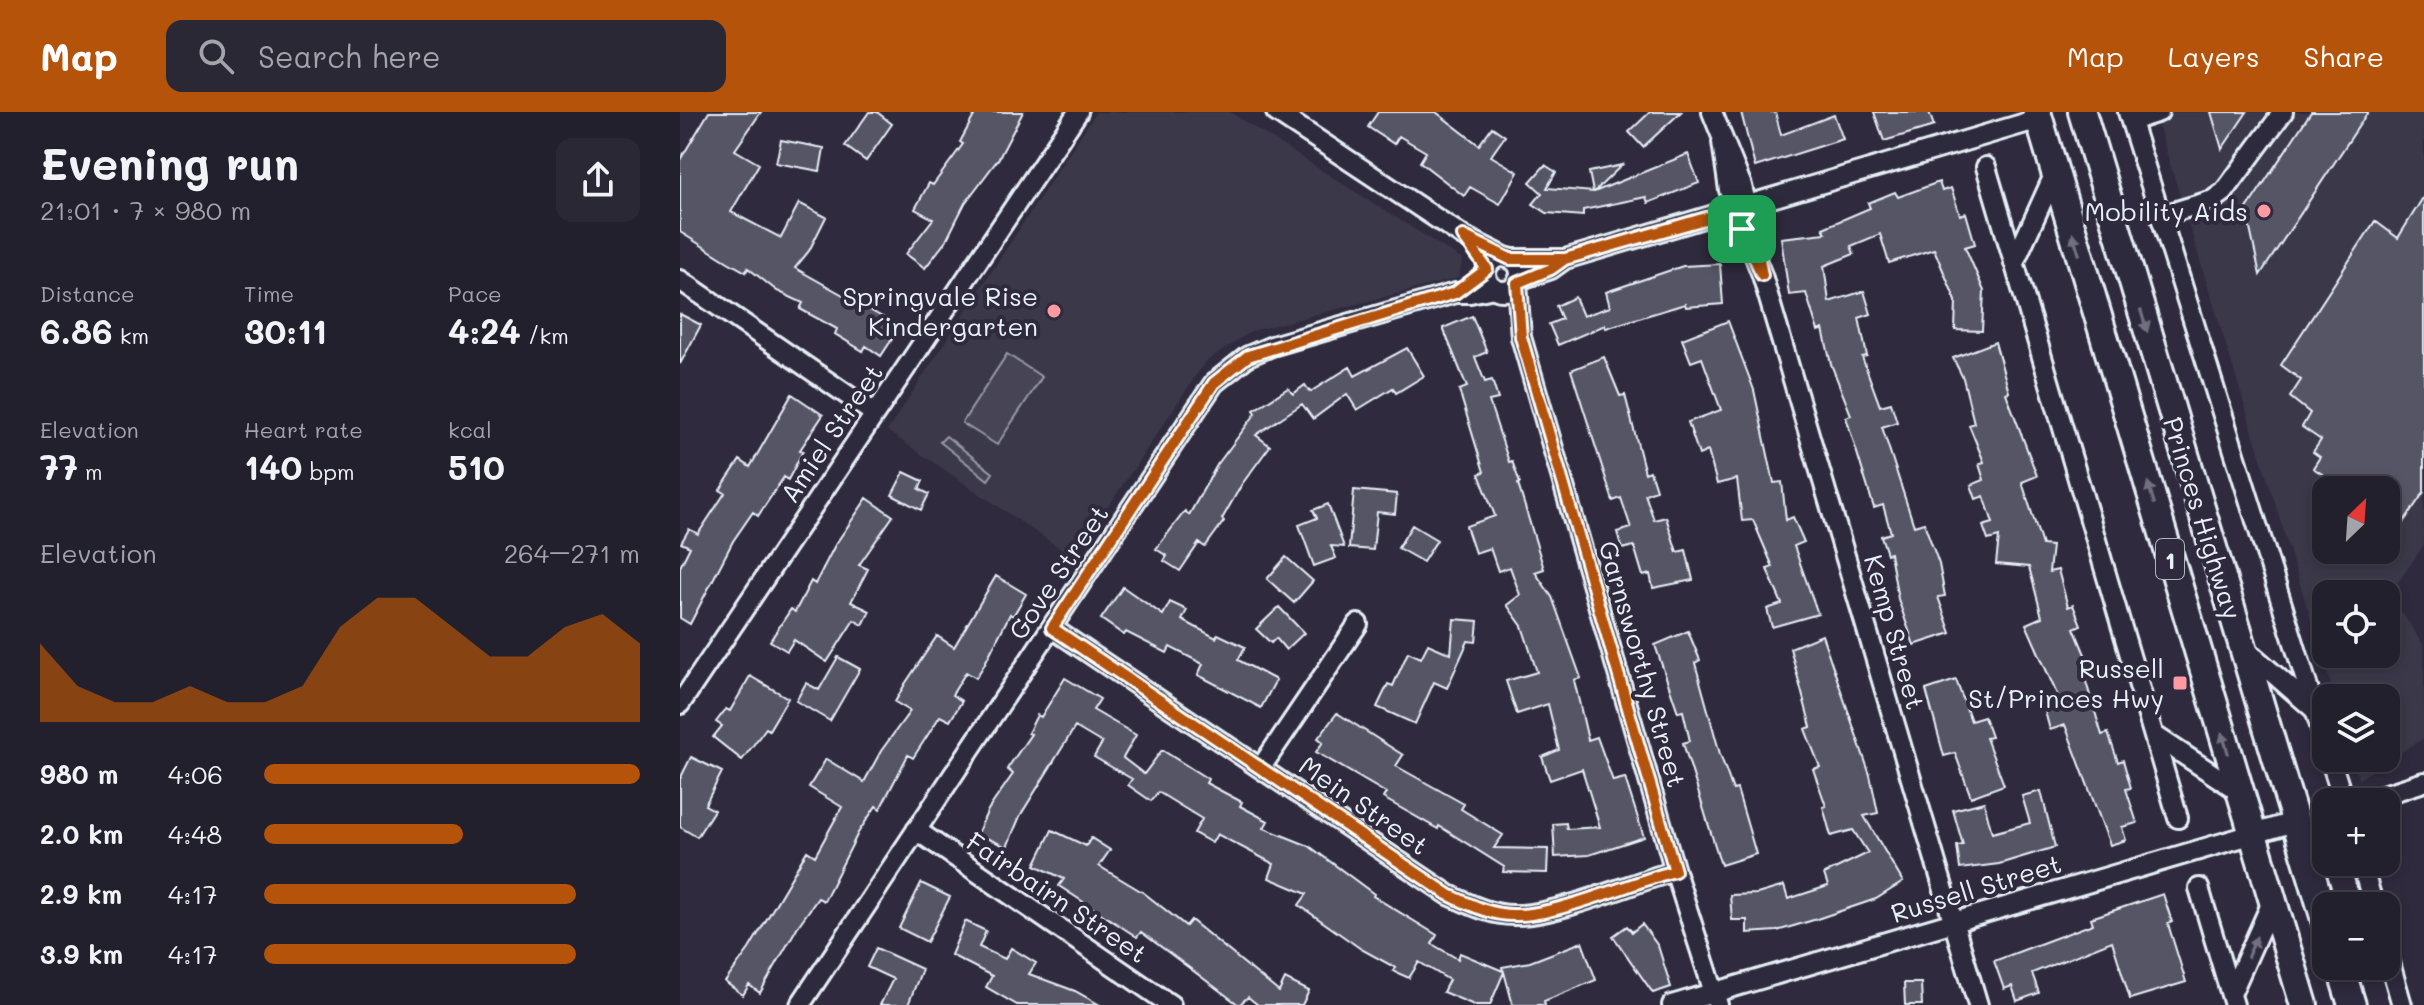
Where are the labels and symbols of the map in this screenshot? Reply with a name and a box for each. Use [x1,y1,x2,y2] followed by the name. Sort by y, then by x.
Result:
[2084,194,2248,228] place label: Mobility Aids
[1708,195,1776,263] pin
[2255,202,2273,220] marker: Mobility Aids
[2069,232,2082,256] one-way arrow
[843,279,1038,343] place label: Springvale Rise Kindergarten
[1045,302,1063,320] marker: Springvale Rise Kindergarten
[2138,309,2151,333] one-way arrow
[772,357,890,509] street label: Amiel Street
[2156,413,2250,623] street label: Princes Highway
[2312,476,2400,564] north arrow
[2144,481,2157,505] one-way arrow
[1000,498,1116,646] street label: Gove Street
[1592,537,1694,791] street label: Garnsworthy Street
[2156,539,2184,579] road number: 1
[1857,551,1933,713] street label: Kemp Street
[1968,651,2164,715] place label: Russell St/Princes Hwy
[2171,674,2189,692] marker: Russell St/Princes Hwy
[2218,730,2231,754] one-way arrow
[1293,748,1435,862] street label: Mein Street
[960,824,1154,970] street label: Fairbairn Street
[1887,846,2065,930] street label: Russell Street
[2245,935,2258,959] one-way arrow

